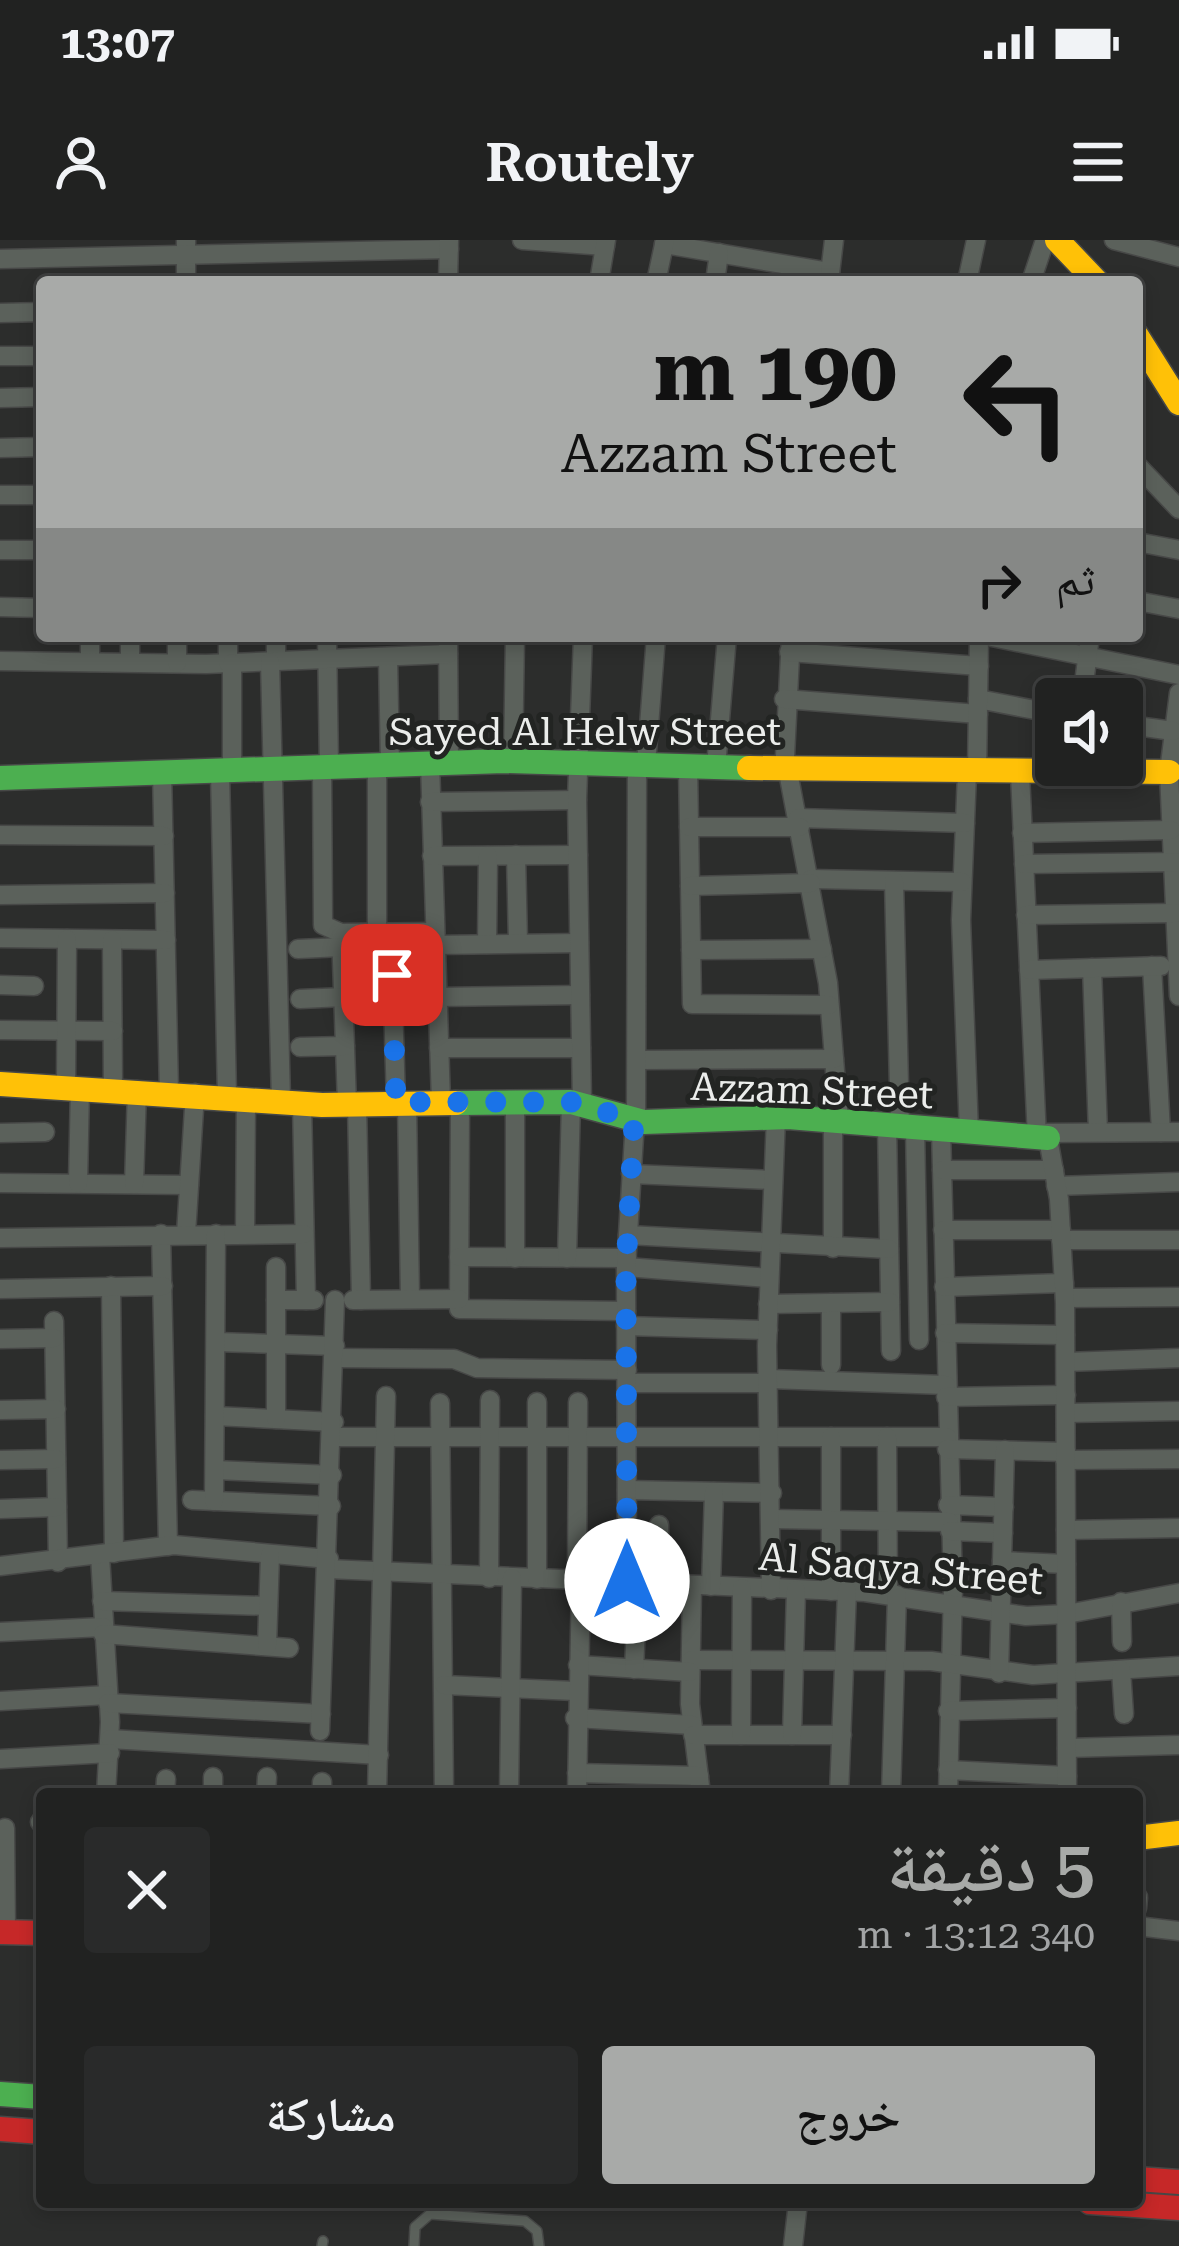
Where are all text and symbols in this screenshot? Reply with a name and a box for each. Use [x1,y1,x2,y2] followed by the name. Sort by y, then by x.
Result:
[60,16,175,69] text: 13:07
[48,129,114,195] icon: person
[1065,129,1131,195] icon: menu
[485,131,694,194] text: Routely
[654,322,897,420] text: 190 m
[939,324,1095,480] icon: left
[561,422,897,485] text: Azzam Street
[966,552,1032,618] icon: right
[1056,553,1095,606] text: ثم
[1035,678,1143,786] map controls
[1035,678,1143,786] button: sound
[389,709,781,755] street label: Sayed Al Helw Street
[341,924,443,1026] pin
[359,942,425,1008] icon: arrive
[690,1064,934,1118] street label: Azzam Street
[564,1518,690,1644] position arrow
[757,1534,1045,1604] street label: Al Saqya Street
[887,1824,1095,1909] text: 5 دقيقة
[84,1827,210,1953] button: close
[857,1912,1095,1958] text: 340 m · 13:12
[84,2046,578,2184] button: مشاركة
[602,2046,1095,2184] button: خروج

